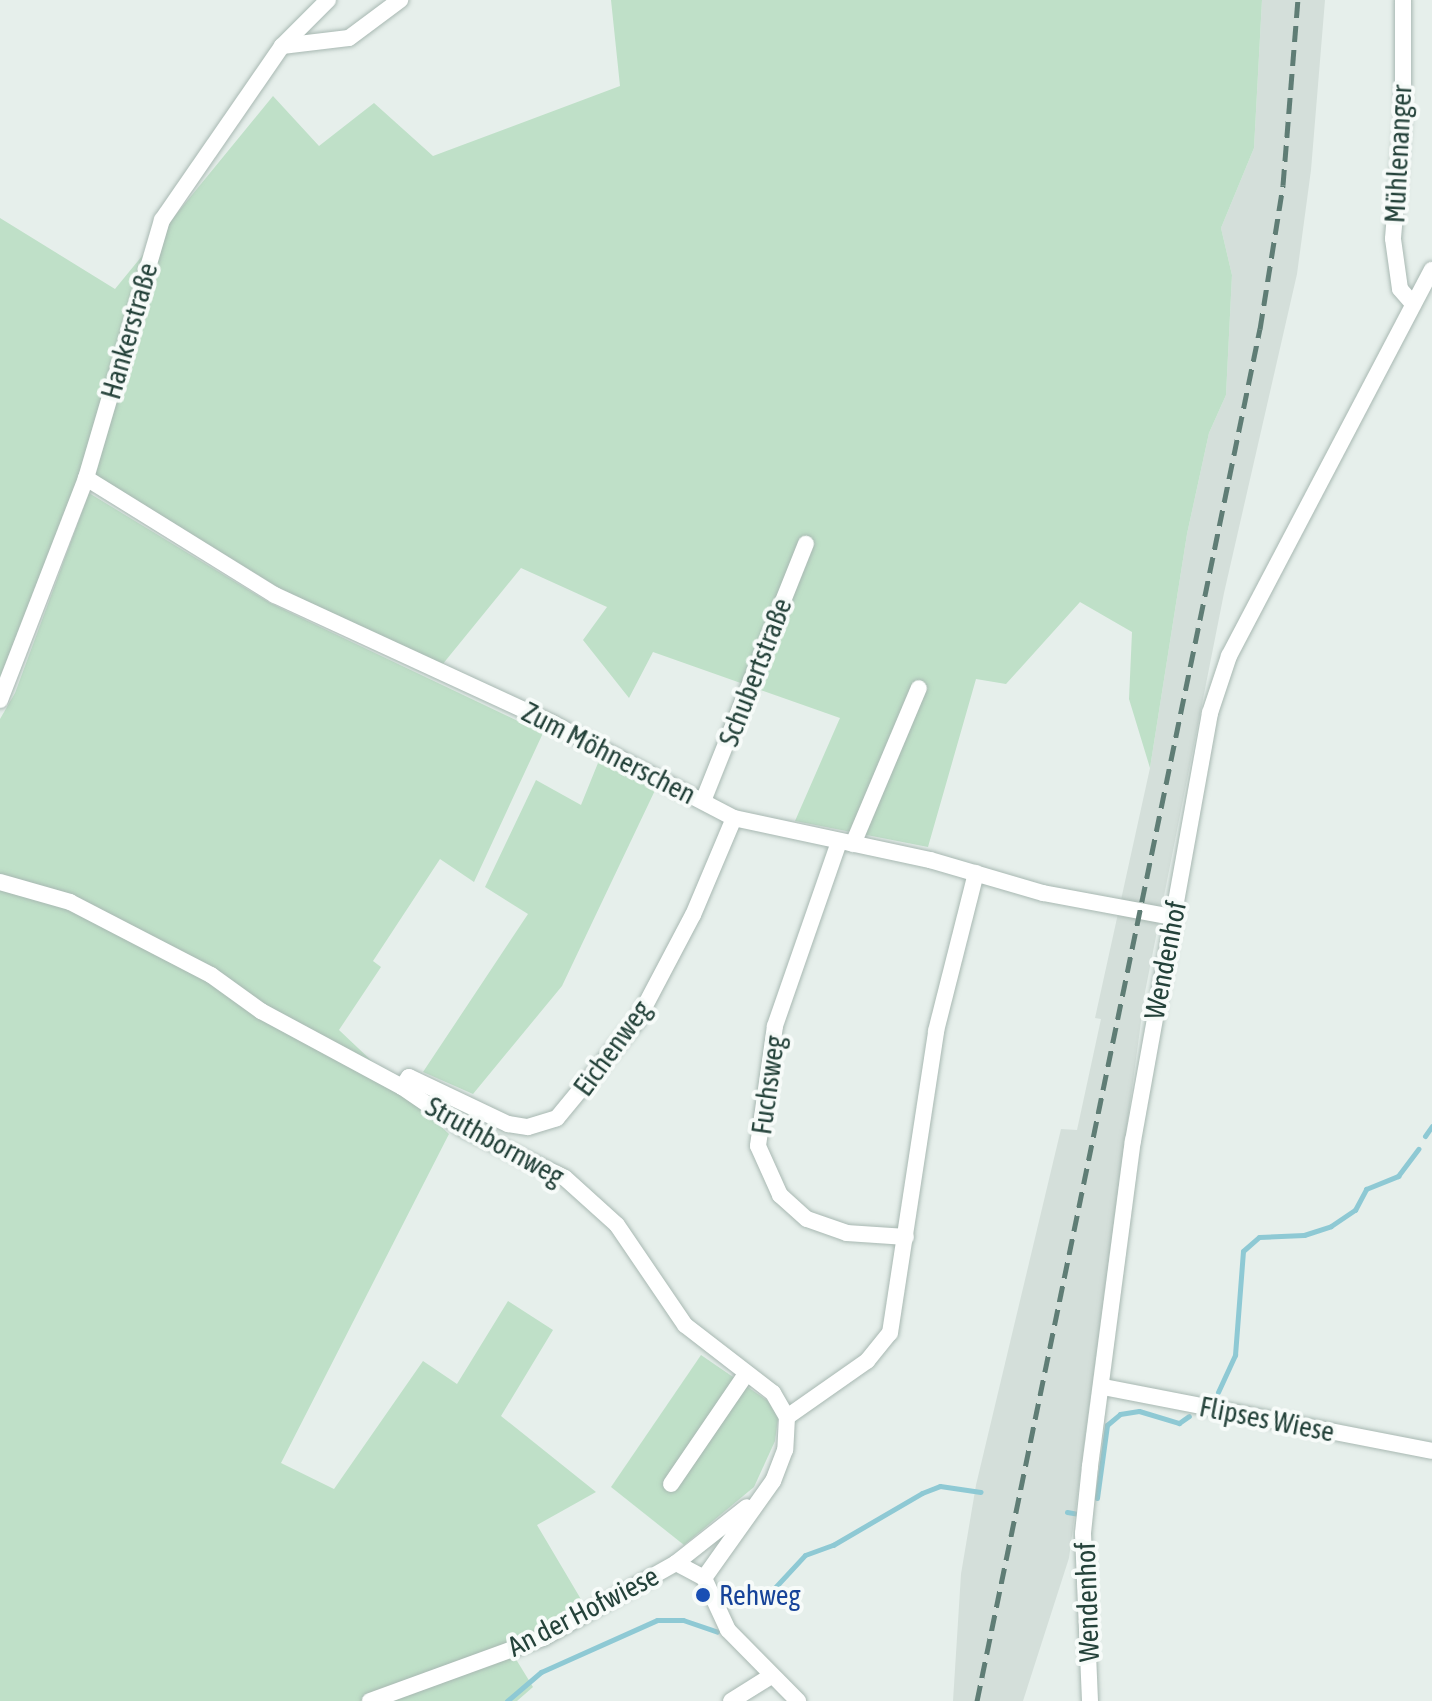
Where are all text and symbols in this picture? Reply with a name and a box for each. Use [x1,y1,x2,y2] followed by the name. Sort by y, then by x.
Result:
[1378,84,1418,224] street label: Mühlenanger
[94,259,164,403] street label: Hankerstraße
[711,593,799,751] street label: Schubertstraße
[517,695,701,811] street label: Zum Möhnerschen
[1137,898,1193,1022] street label: Wendenhof
[566,994,658,1102] street label: Eichenweg
[744,1033,792,1137] street label: Fuchsweg
[420,1089,570,1193] street label: Struthbornweg
[1197,1389,1337,1449] street label: Flipses Wiese
[1068,1542,1106,1662] street label: Wendenhof
[502,1559,664,1663] street label: An der Hofwiese
[719,1578,800,1612] place label: Rehweg
[694,1586,712,1604] marker: Rehweg

